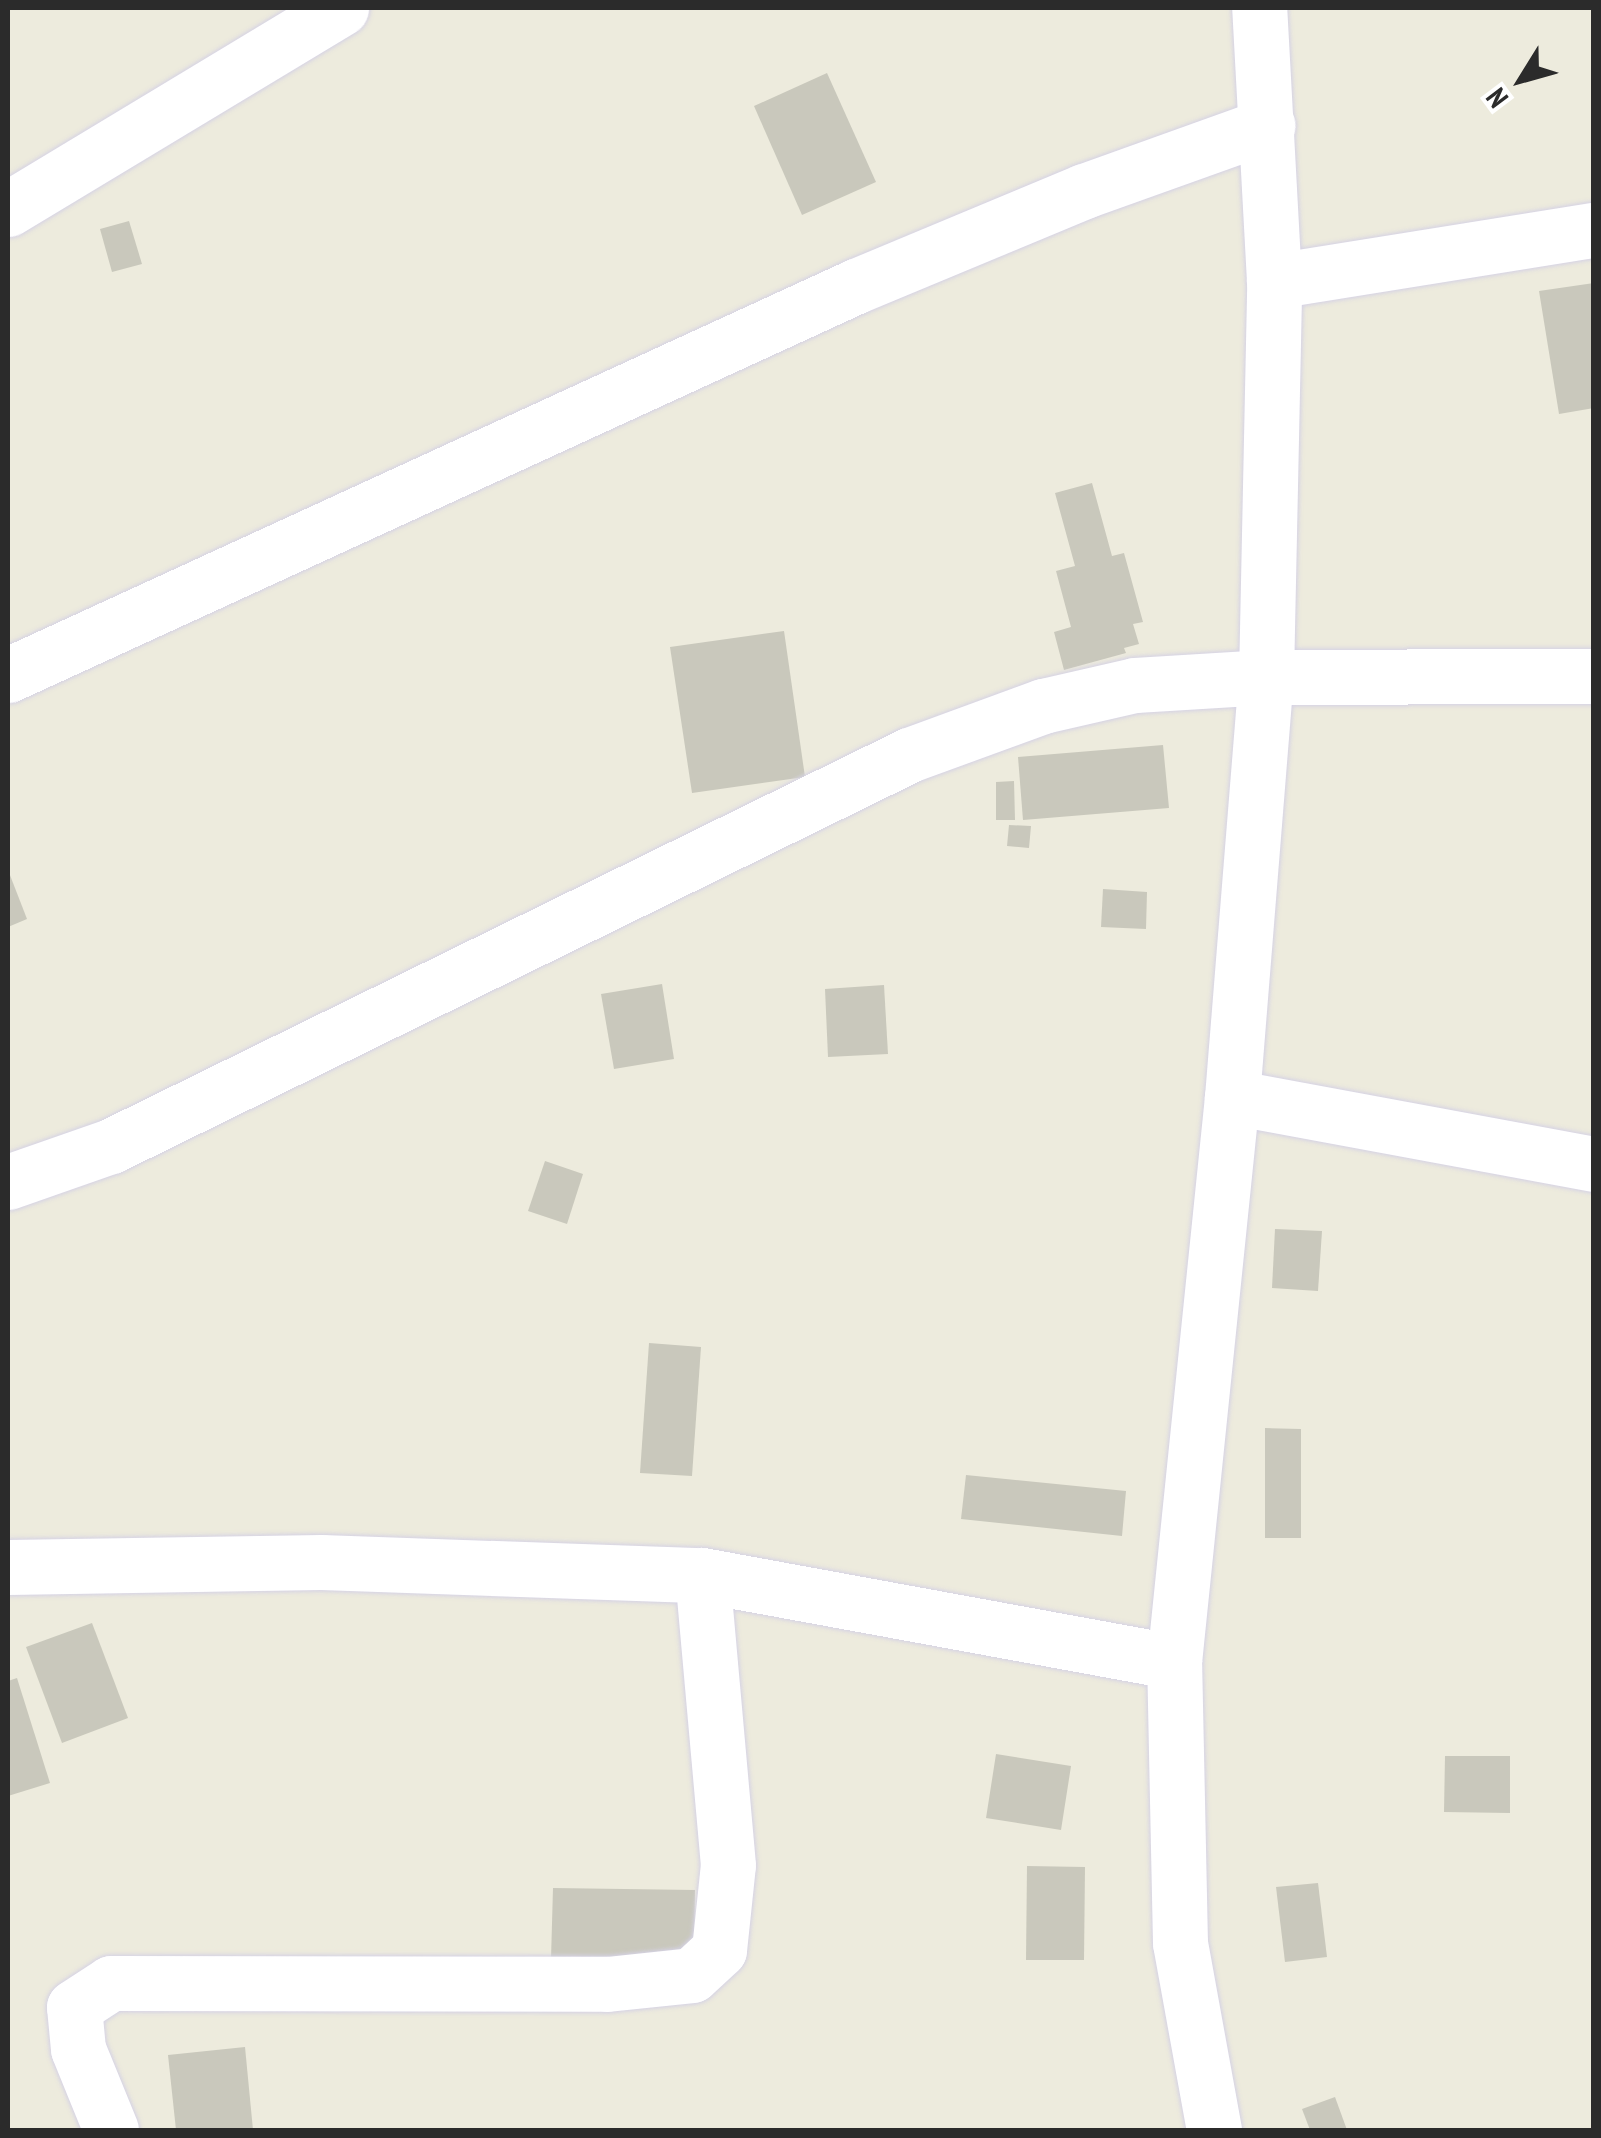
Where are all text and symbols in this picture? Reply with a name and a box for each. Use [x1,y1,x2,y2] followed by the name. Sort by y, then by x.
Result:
[1471,30,1571,130] north arrow
[1477,81,1516,116] text: N

